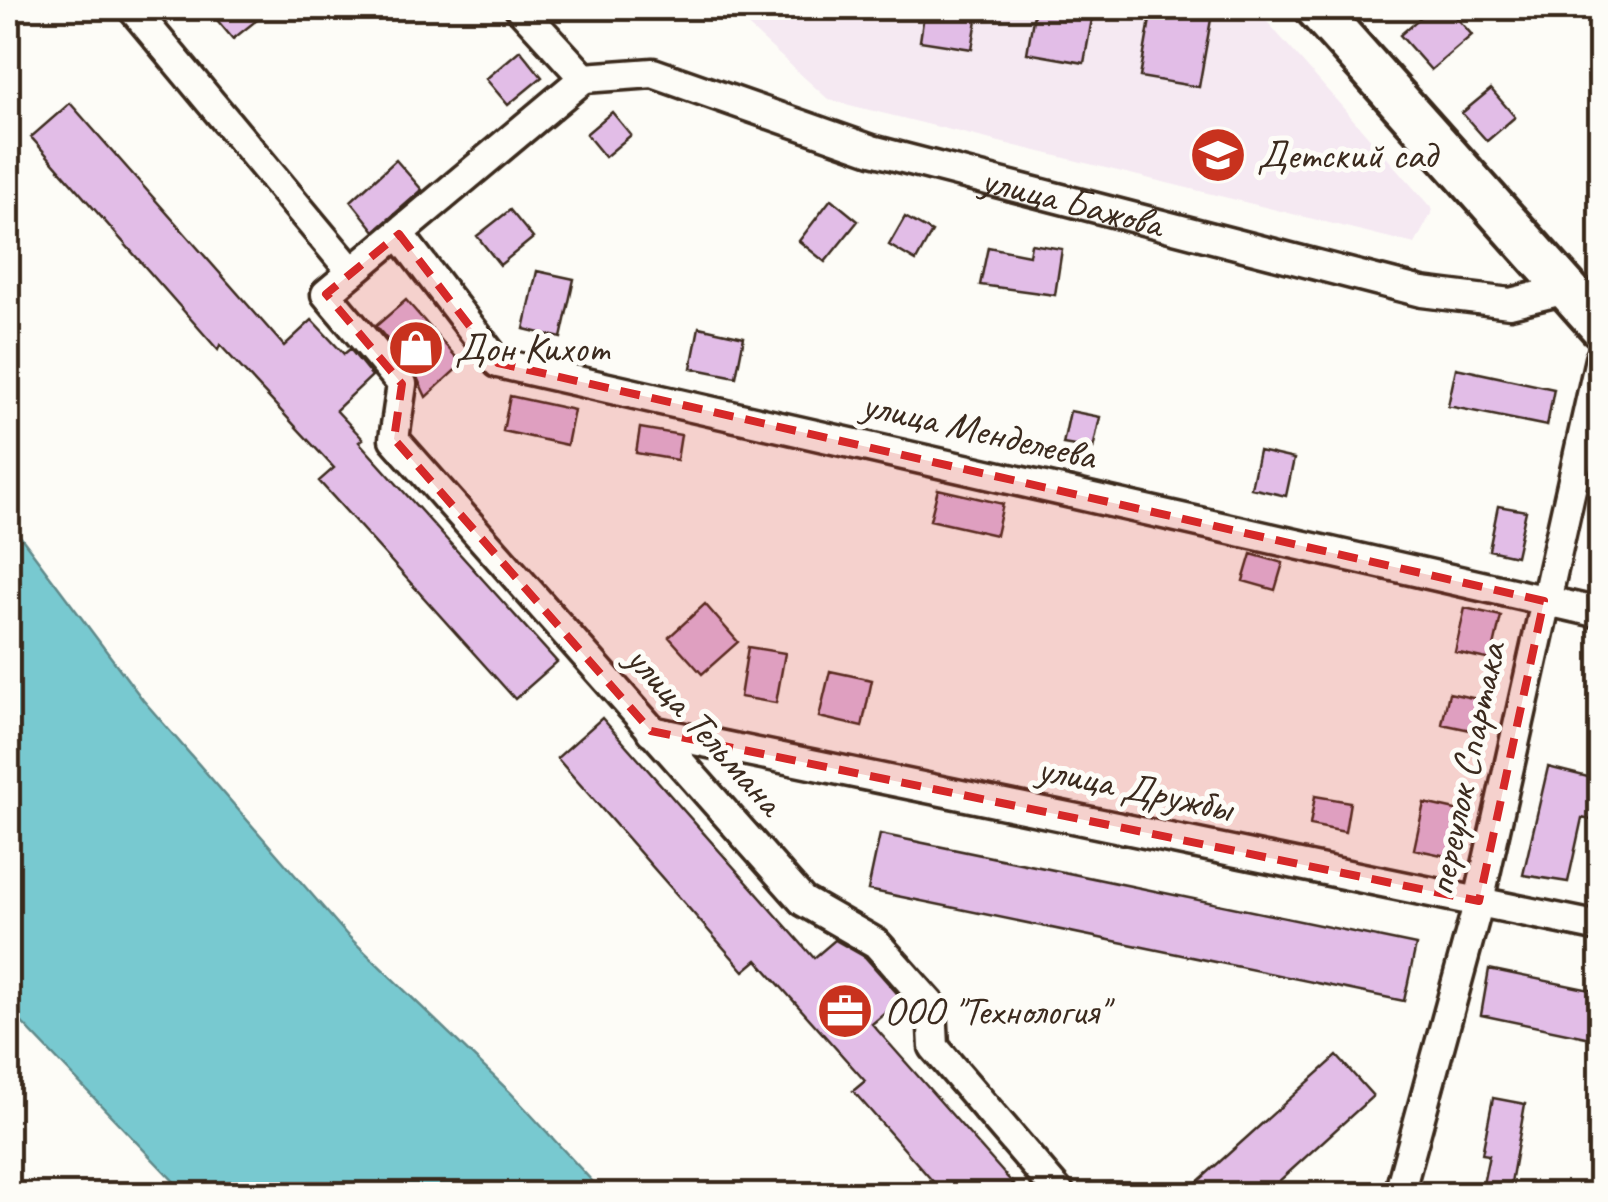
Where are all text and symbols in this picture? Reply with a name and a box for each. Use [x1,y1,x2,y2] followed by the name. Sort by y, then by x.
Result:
[1188,125,1248,185] school or university icon: Детский сад
[1257,130,1440,180] place label: Детский сад
[974,154,1171,250] street label: улица Бажова
[386,318,446,378] shop icon: Дон Кихот
[455,323,611,373] place label: Дон Кихот
[855,378,1104,482] street label: улица Менделеева
[614,633,797,828] street label: улица Тельмана
[1415,636,1518,900] street label: переулок Спартака
[1031,743,1240,834] street label: улица Дружбы
[815,981,875,1041] office icon: ООО "Технология"
[884,986,1115,1036] place label: ООО "Технология"

